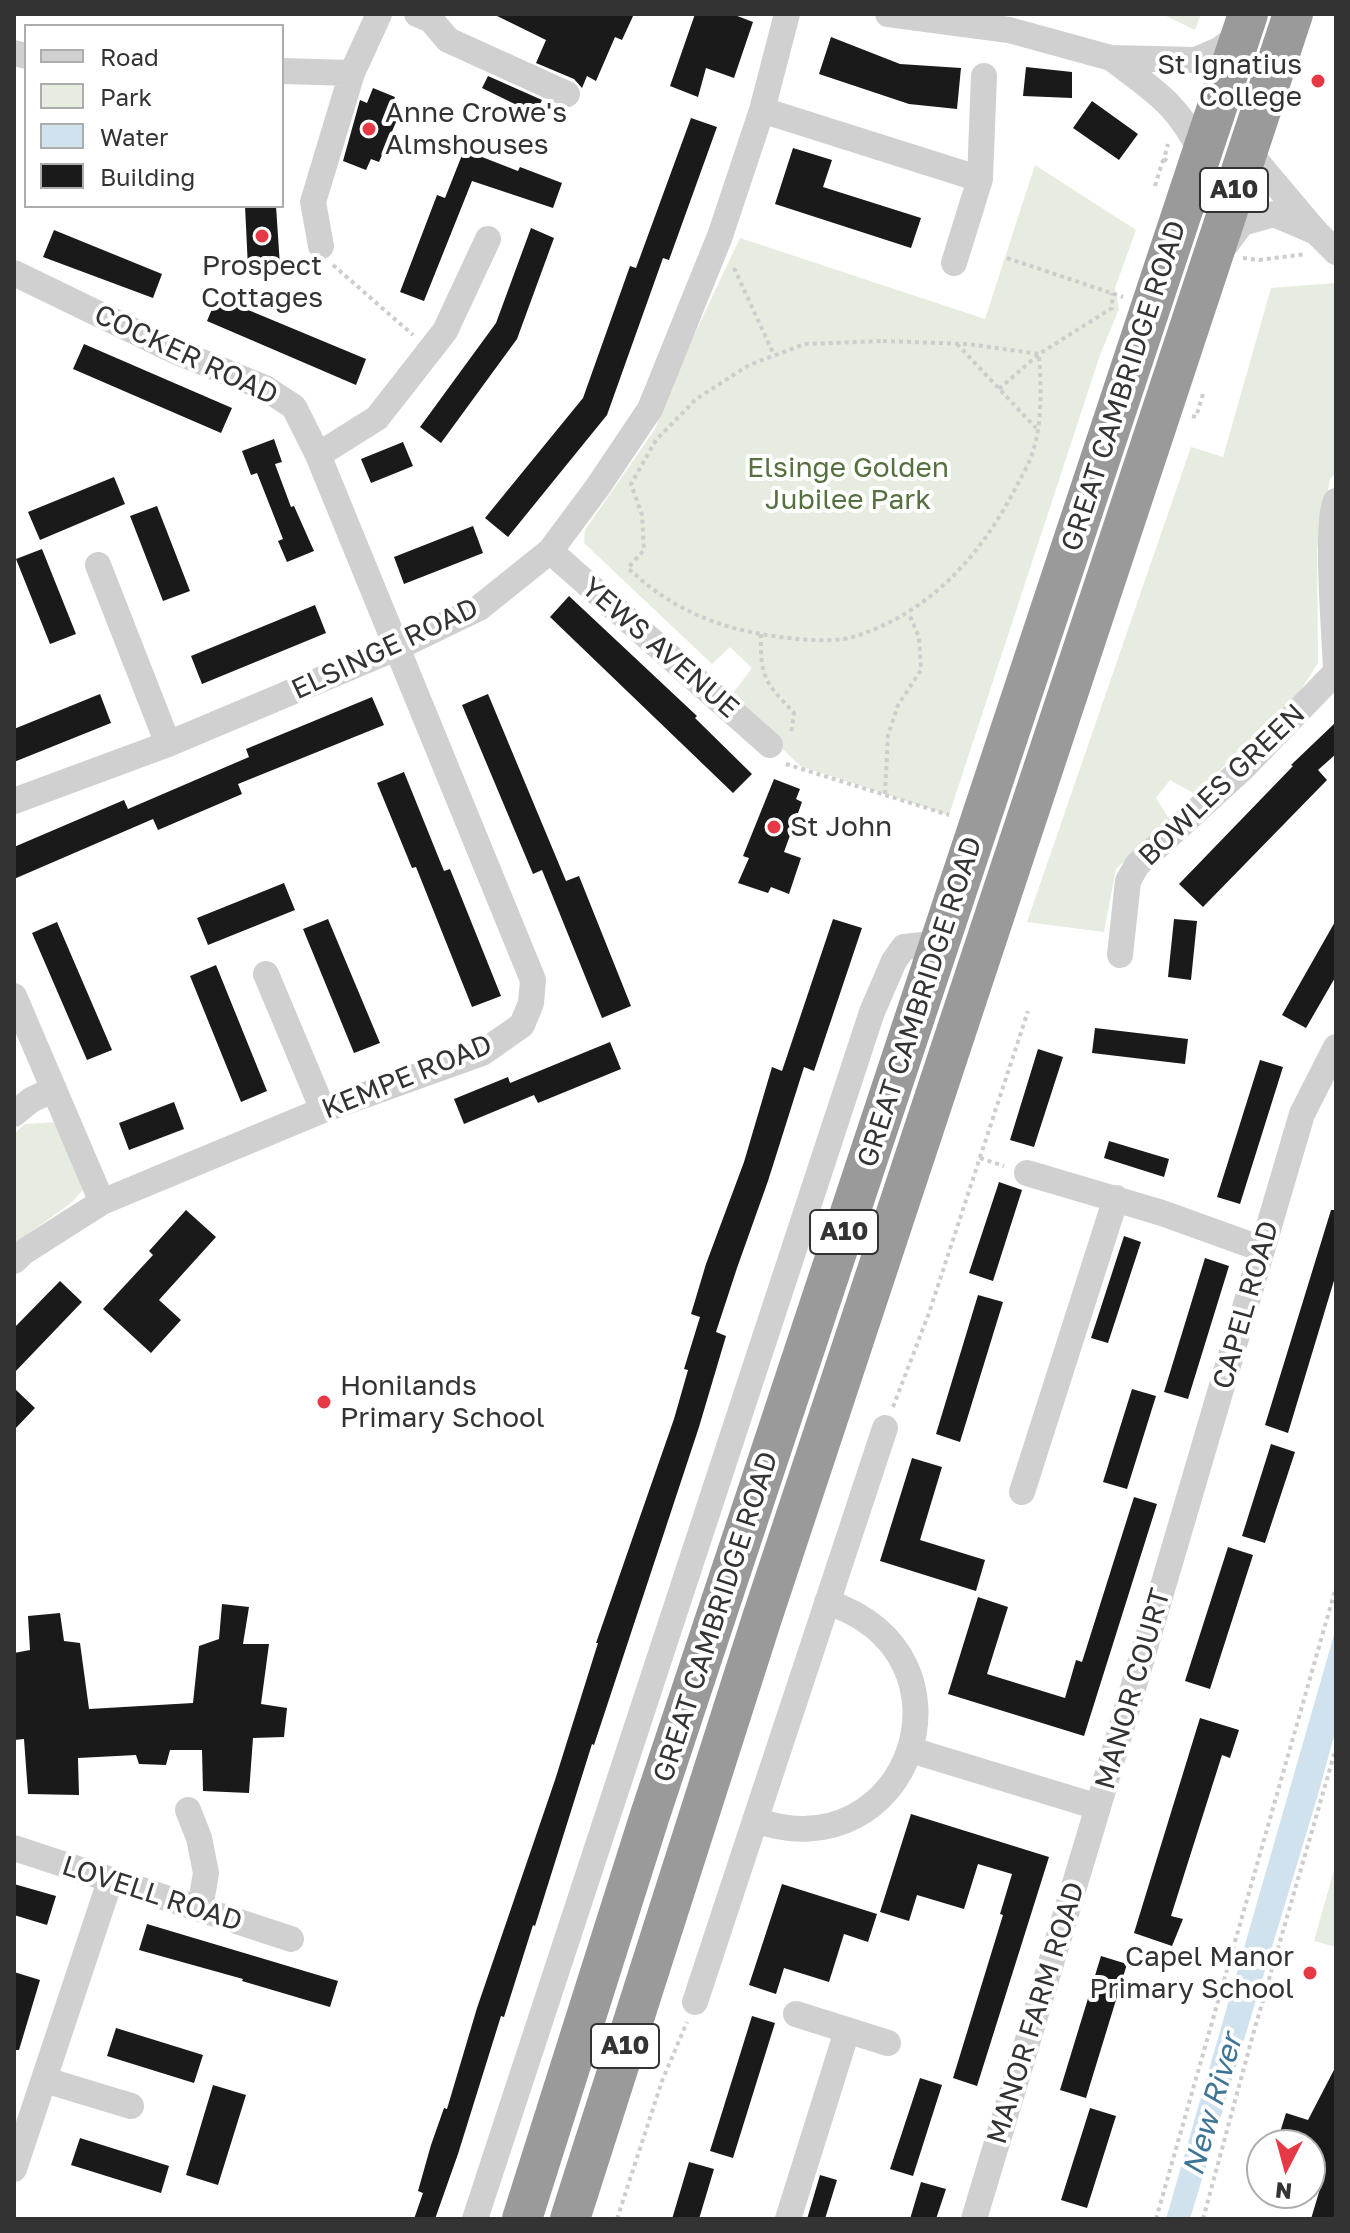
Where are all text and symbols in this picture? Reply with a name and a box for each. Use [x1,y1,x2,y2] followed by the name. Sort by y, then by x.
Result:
[24,24,284,208] legend
[100,42,159,71] text: Road
[1157,48,1302,114] place label: St Ignatius College
[1309,72,1327,90] marker: St Ignatius College
[100,82,152,111] text: Park
[385,96,567,162] place label: Anne Crowe's Almshouses
[360,120,378,138] marker: Anne Crowe's Almshouses
[100,122,168,151] text: Water
[100,162,195,191] text: Building
[1200,168,1268,212] road number: A10
[1055,216,1193,556] street label: GREAT CAMBRIDGE ROAD
[253,227,271,245] marker: Prospect Cottages
[201,249,323,315] place label: Prospect Cottages
[89,298,283,412] street label: COCKER ROAD
[747,451,949,517] park label: Elsinge Golden Jubilee Park
[574,571,746,725] street label: YEWS AVENUE
[286,591,484,707] street label: ELSINGE ROAD
[1132,697,1312,873] street label: BOWLES GREEN
[790,810,892,844] place label: St John
[765,818,783,836] marker: St John
[851,832,989,1172] street label: GREAT CAMBRIDGE ROAD
[317,1028,497,1126] street label: KEMPE ROAD
[810,1210,878,1254] road number: A10
[1206,1217,1286,1393] street label: CAPEL ROAD
[340,1369,545,1435] place label: Honilands Primary School
[315,1393,333,1411] marker: Honilands Primary School
[647,1447,785,1787] street label: GREAT CAMBRIDGE ROAD
[1088,1585,1178,1793] street label: MANOR COURT
[58,1849,246,1939] street label: LOVELL ROAD
[980,1878,1092,2148] street label: MANOR FARM ROAD
[1089,1940,1294,2006] place label: Capel Manor Primary School
[1301,1964,1319,1982] marker: Capel Manor Primary School
[591,2024,659,2068] road number: A10
[1176,2030,1250,2180] water label: New River
[1246,2129,1326,2209] north arrow
[1274,2177,1293,2206] text: N

